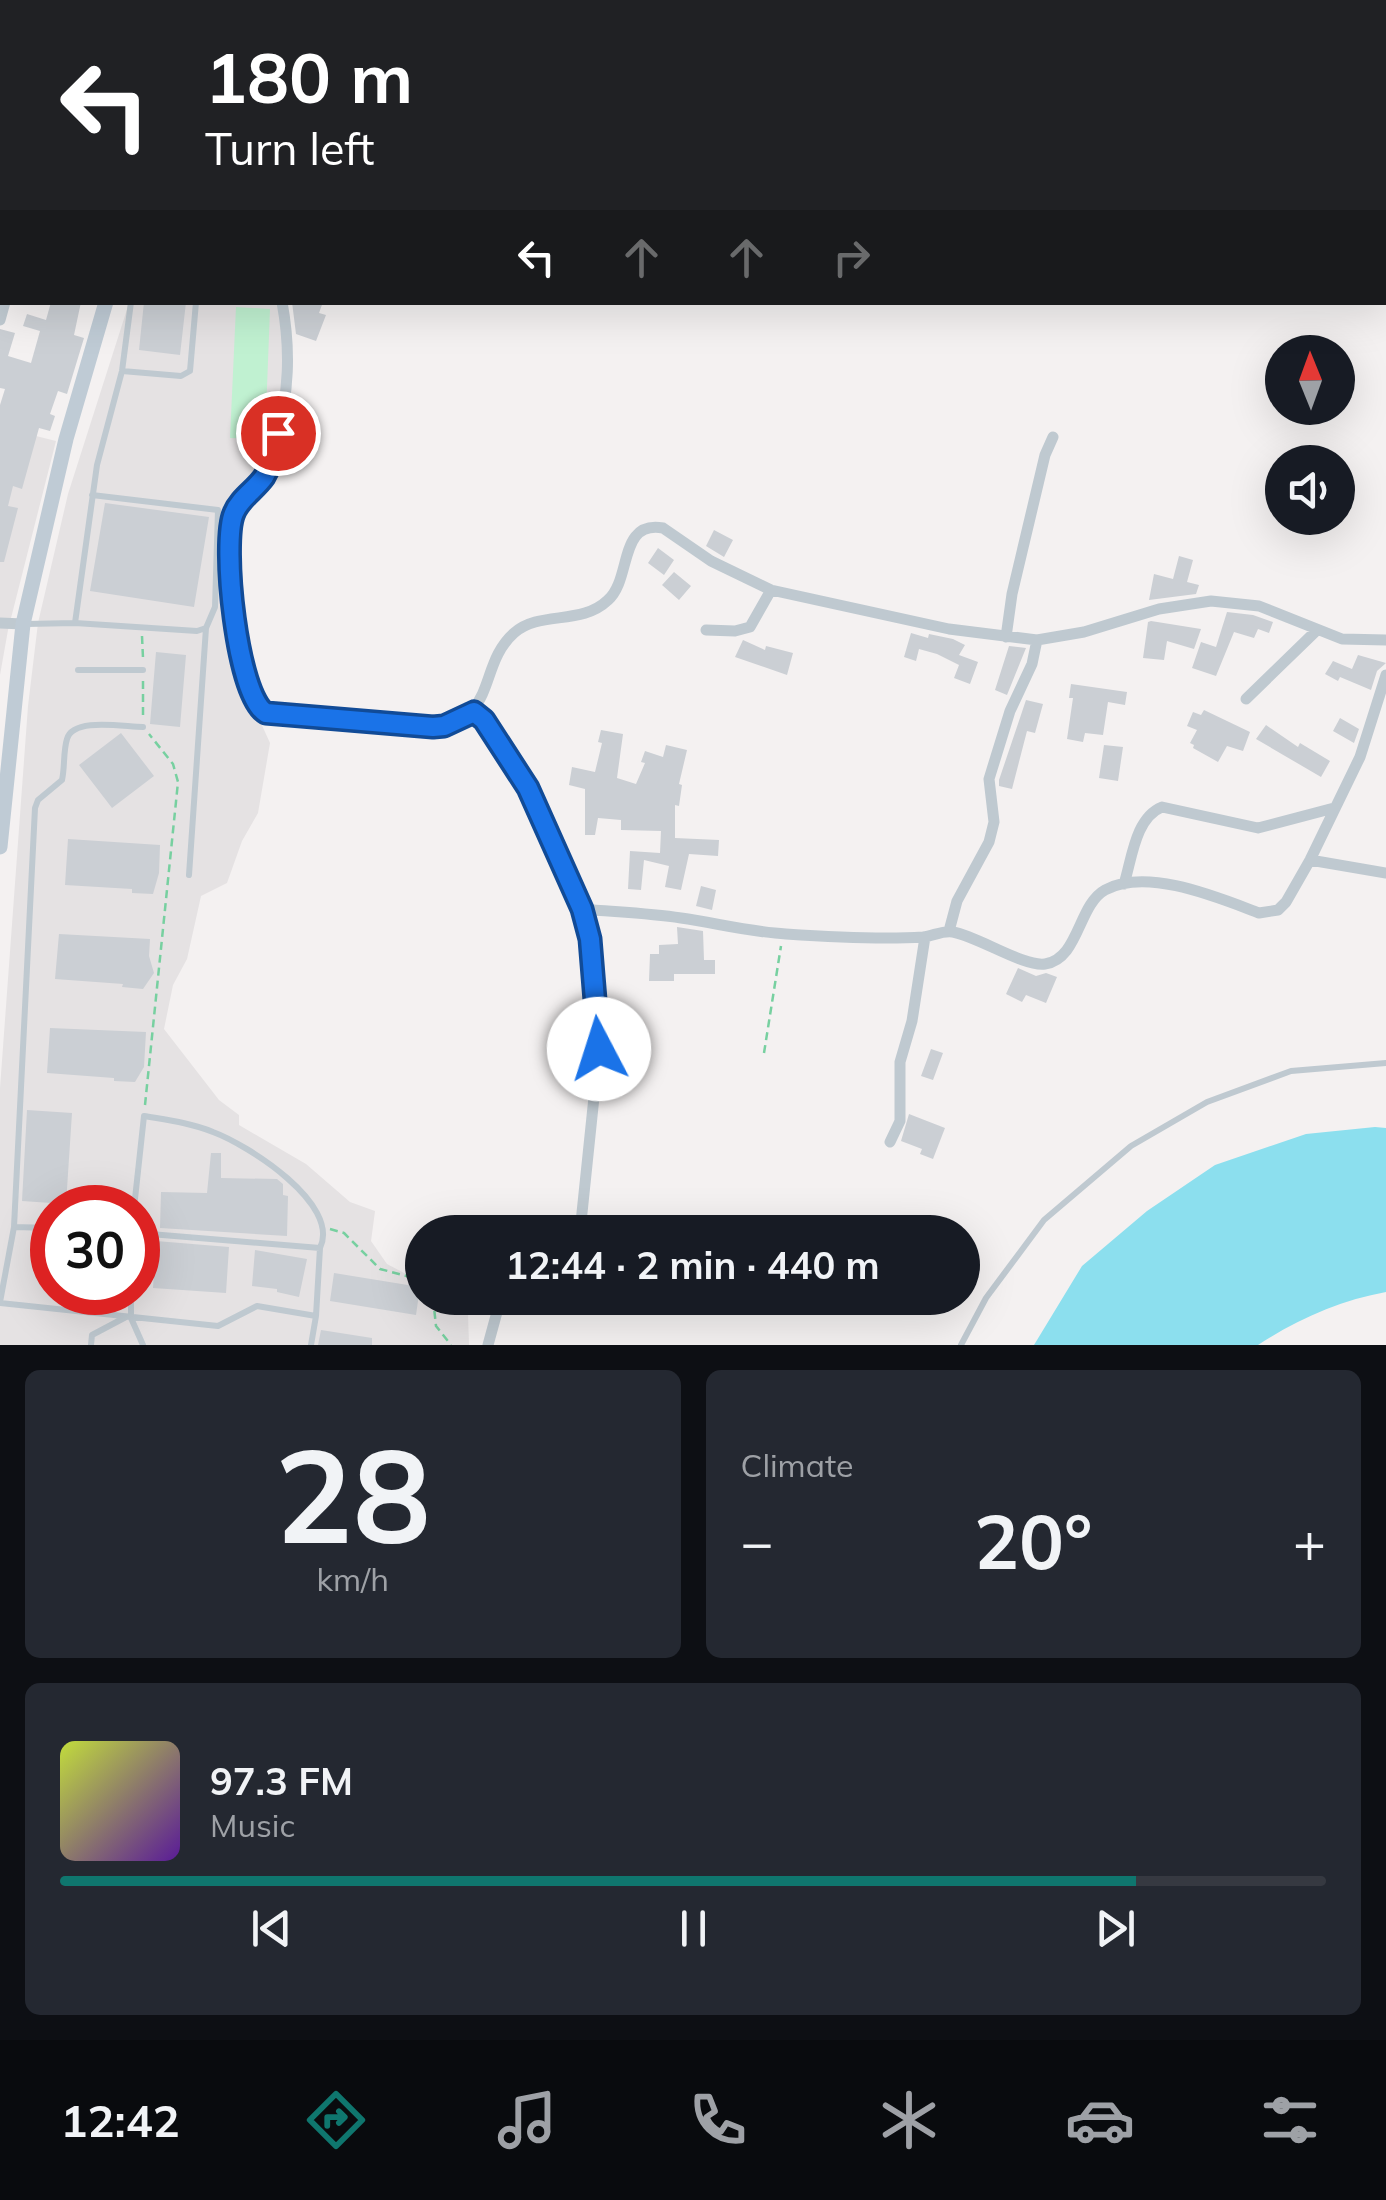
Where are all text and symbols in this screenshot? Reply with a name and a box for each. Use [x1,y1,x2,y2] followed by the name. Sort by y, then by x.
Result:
[205,33,413,121] text: 180 m
[40,40,170,170] icon: left
[205,120,374,176] text: Turn left
[509,230,564,285] icon: left
[614,230,669,285] icon: ahead
[719,230,774,285] icon: ahead
[824,230,879,285] icon: right
[1265,335,1355,425] north arrow
[1265,335,1355,535] map controls
[236,391,321,476] pin
[251,406,306,461] icon: arrive
[1265,445,1355,535] button: sound
[547,997,651,1101] position arrow
[30,1185,160,1315] speed limit sign: 30
[505,1241,880,1289] text: 12:44 · 2 min · 440 m
[275,1412,431,1576] text: 28
[741,1445,853,1485] text: Climate
[974,1494,1092,1588] text: 20°
[741,1507,774,1576] text: −
[1293,1507,1326,1576] text: +
[317,1559,389,1599] text: km/h
[210,1757,353,1805] text: 97.3 FM
[210,1805,295,1845] text: Music
[244,1901,299,1956] icon: previous
[666,1901,721,1956] icon: pause
[1088,1901,1143,1956] icon: next
[301,2085,371,2155] icon: directions
[492,2085,562,2155] icon: music
[683,2085,753,2155] icon: phone
[874,2085,944,2155] icon: climate
[1065,2085,1135,2155] icon: car
[1255,2085,1325,2155] icon: filters
[60,2092,180,2148] text: 12:42

